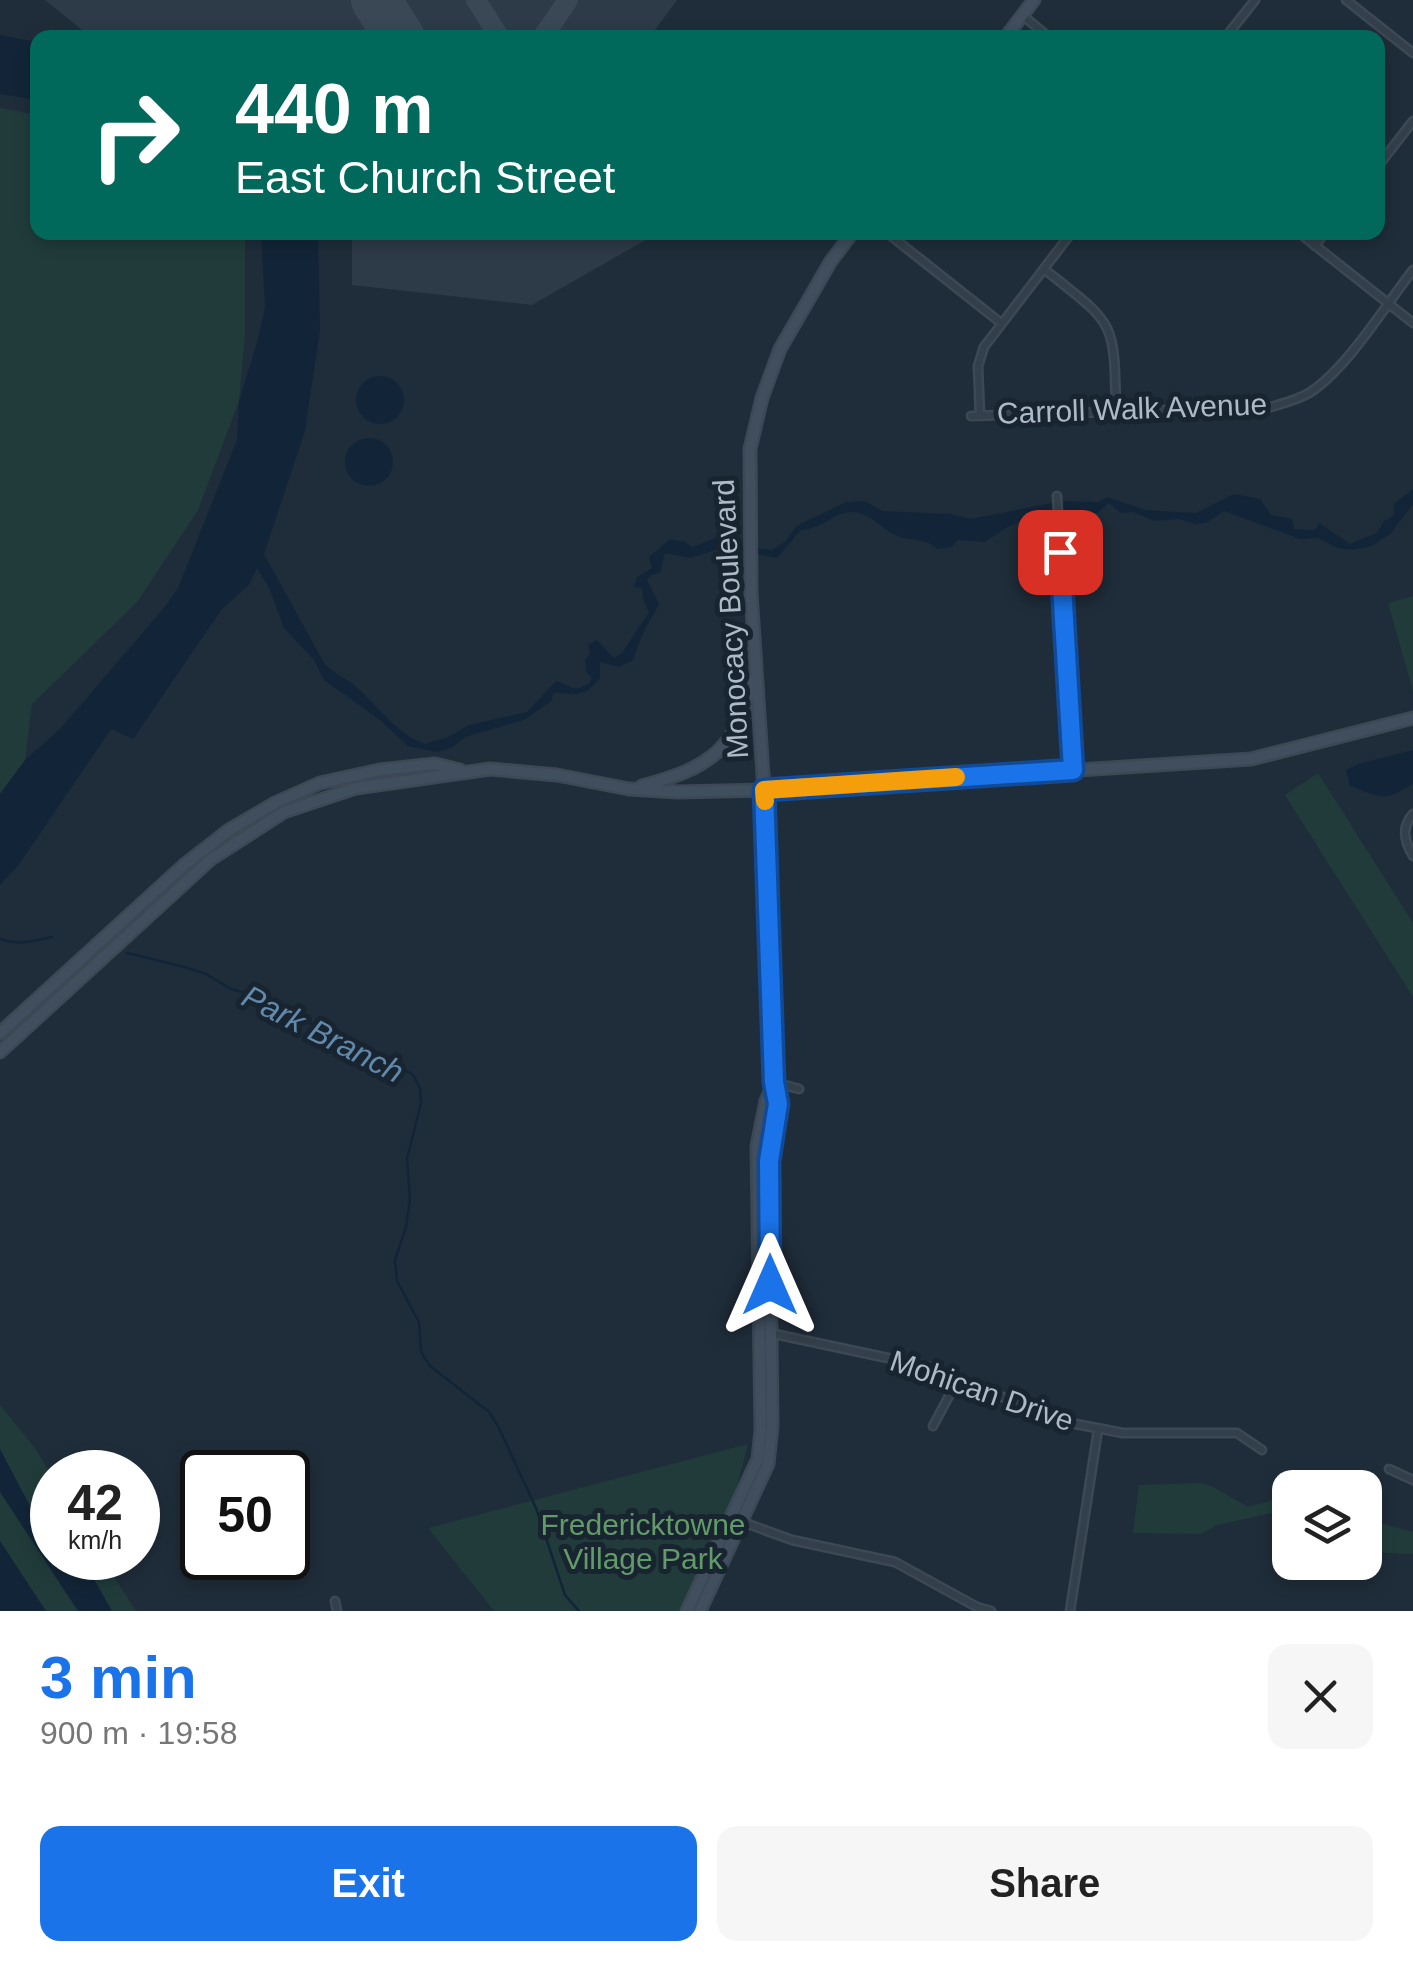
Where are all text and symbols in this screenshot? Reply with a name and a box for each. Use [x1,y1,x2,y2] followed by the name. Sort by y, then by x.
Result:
[70,70,200,200] icon: right
[235,70,433,148] text: 440 m
[235,152,615,203] text: East Church Street
[996,387,1268,430] street label: Carroll Walk Avenue
[707,478,754,760] street label: Monocacy Boulevard
[1018,510,1103,595] pin
[1033,525,1088,580] icon: arrive
[236,978,410,1090] water label: Park Branch
[718,1233,822,1337] position arrow
[886,1344,1078,1437] street label: Mohican Drive
[180,1450,310,1580] speed limit sign: 50
[1272,1470,1382,1580] map controls
[1272,1470,1382,1580] button: layers
[67,1475,123,1531] text: 42
[540,1508,746,1575] park label: Fredericktowne Village Park
[68,1526,122,1554] text: km/h
[40,1644,197,1711] text: 3 min
[1268,1644,1373,1749] button: close
[40,1715,237,1751] text: 900 m · 19:58
[40,1826,697,1941] button: Exit
[717,1826,1373,1941] button: Share

